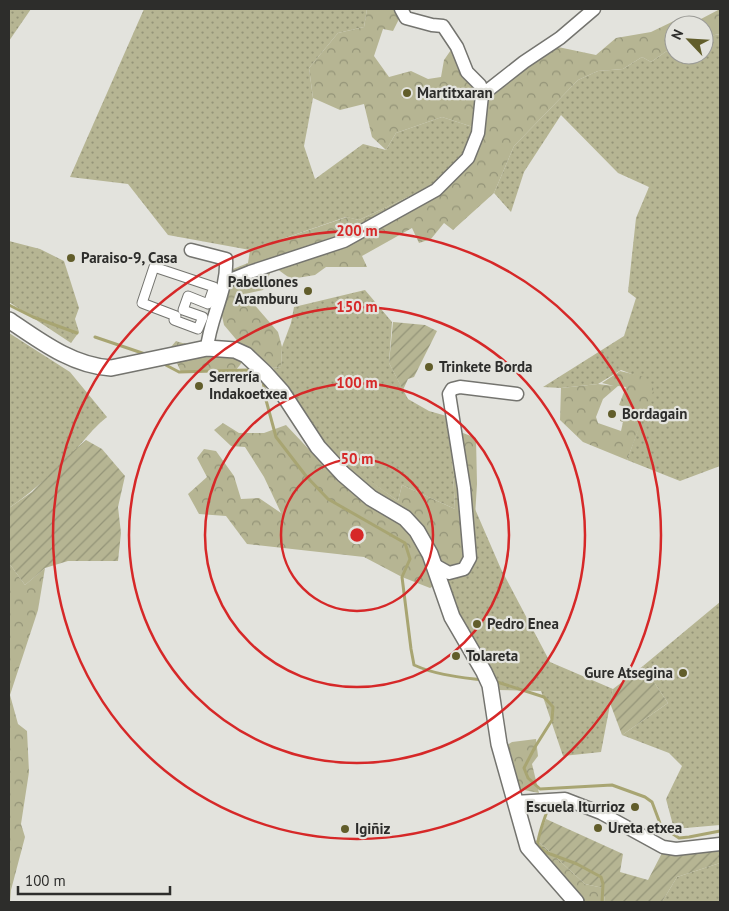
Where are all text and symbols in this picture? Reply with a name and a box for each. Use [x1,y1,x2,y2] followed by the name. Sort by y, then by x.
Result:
[664,15,714,65] north arrow
[667,27,687,42] text: N
[417,83,493,102] place label: Martitxaran
[401,87,413,99] marker: Martitxaran
[336,221,378,240] text: 200 m
[81,248,177,267] place label: Paraiso-9, Casa
[65,252,77,264] marker: Paraiso-9, Casa
[228,272,298,308] place label: Pabellones Aramburu
[302,285,314,297] marker: Pabellones Aramburu
[336,297,378,316] text: 150 m
[439,357,533,376] place label: Trinkete Borda
[423,361,435,373] marker: Trinkete Borda
[209,367,288,403] place label: Serrería Indakoetxea
[336,373,378,392] text: 100 m
[193,380,205,392] marker: Serrería Indakoetxea
[622,404,687,423] place label: Bordagain
[606,408,618,420] marker: Bordagain
[341,449,373,468] text: 50 m
[348,526,366,544] centre of rings
[487,614,559,633] place label: Pedro Enea
[471,618,483,630] marker: Pedro Enea
[466,646,518,665] place label: Tolareta
[450,650,462,662] marker: Tolareta
[584,663,673,682] place label: Gure Atsegina
[677,667,689,679] marker: Gure Atsegina
[526,797,625,816] place label: Escuela Iturrioz
[629,801,641,813] marker: Escuela Iturrioz
[608,818,682,837] place label: Ureta etxea
[355,819,391,838] place label: Igiñiz
[592,822,604,834] marker: Ureta etxea
[339,823,351,835] marker: Igiñiz
[18,864,170,896] scale bar
[25,871,66,890] text: 100 m

